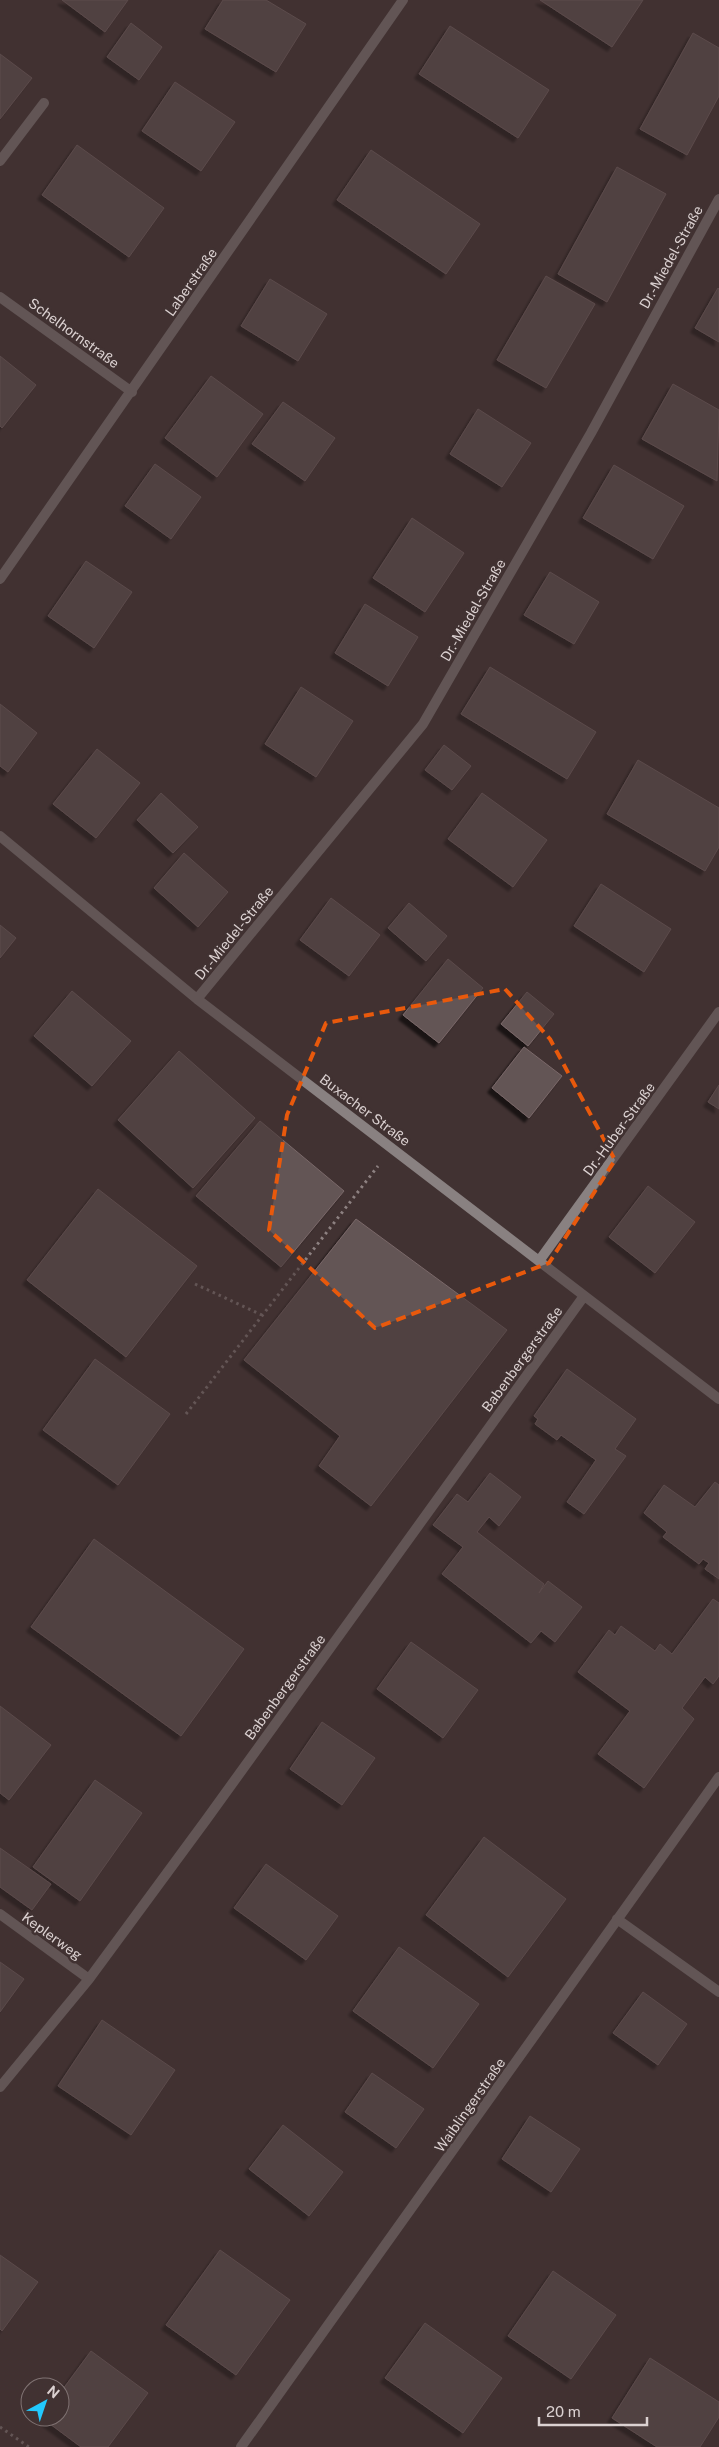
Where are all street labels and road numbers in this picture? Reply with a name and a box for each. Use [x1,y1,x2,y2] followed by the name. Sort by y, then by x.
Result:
[636,203,706,311] street label: Dr.-Miedel-Straße
[162,245,220,319] street label: Laberstraße
[26,295,122,371] street label: Schelhornstraße
[437,556,509,664] street label: Dr.-Miedel-Straße
[191,883,277,983] street label: Dr.-Miedel-Straße
[317,1071,413,1149] street label: Buxacher Straße
[580,1079,658,1179] street label: Dr.-Huber-Straße
[478,1303,566,1415] street label: Babenbergerstraße
[241,1631,329,1743] street label: Babenbergerstraße
[19,1909,85,1963] street label: Keplerweg
[431,2055,509,2155] street label: Waiblingerstraße

